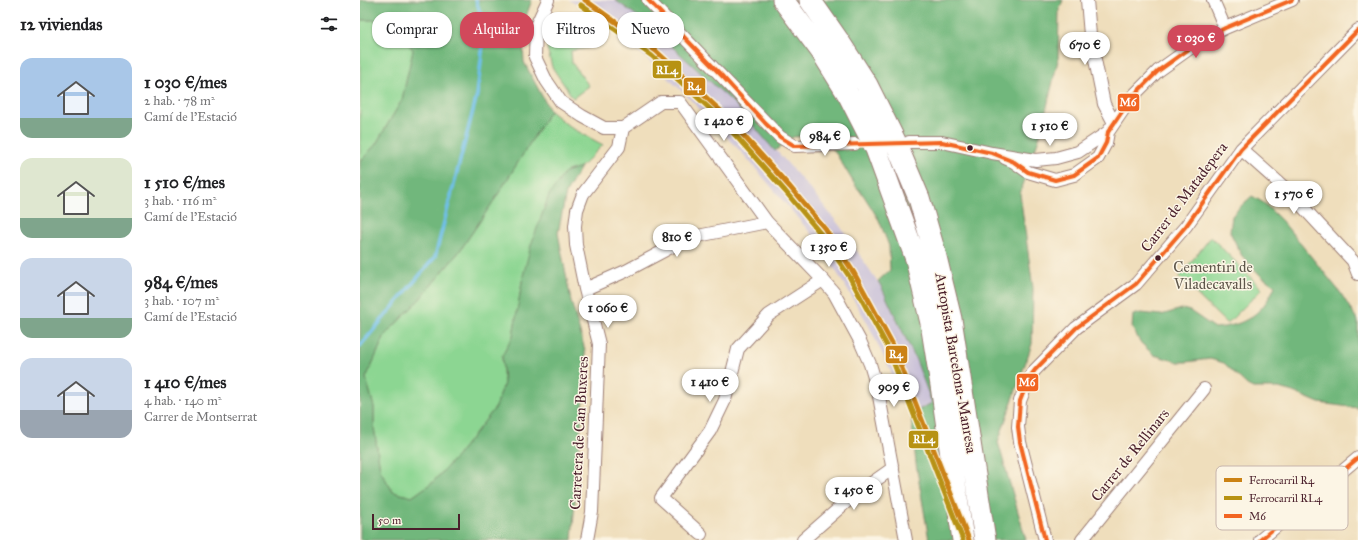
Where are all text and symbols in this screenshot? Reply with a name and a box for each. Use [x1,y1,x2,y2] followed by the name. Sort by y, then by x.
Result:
[372,12,452,48] chip: Comprar
[460,12,534,48] chip: Alquilar
[542,12,609,48] chip: Filtros
[617,12,684,48] chip: Nuevo
[318,13,340,35] icon: filters
[20,14,103,35] text: 12 viviendas
[1159,25,1233,59] pin: 1 030 €
[1177,30,1215,46] text: 1 030 €
[1057,32,1113,66] pin: 670 €
[1069,37,1101,53] text: 670 €
[652,60,682,79] line badge: RL4
[656,64,679,78] text: RL4
[144,72,227,93] text: 1 030 €/mes
[52,74,100,122] icon: home
[683,77,706,96] line badge: R4
[687,80,702,94] text: R4
[144,93,215,109] text: 2 hab. · 78 m²
[1117,93,1140,112] line badge: M6
[1120,96,1138,109] text: M6
[687,108,761,142] pin: 1 420 €
[144,109,237,125] text: Camí de l'Estació
[704,113,744,129] text: 1 420 €
[1013,113,1087,147] pin: 1 510 €
[1031,118,1069,134] text: 1 510 €
[797,123,853,157] pin: 984 €
[809,128,841,144] text: 984 €
[1137,138,1232,255] street label: Carrer de Matadepera
[965,143,975,153] unlabelled marker
[144,172,225,193] text: 1 510 €/mes
[52,174,100,222] icon: home
[1257,181,1331,215] pin: 1 570 €
[1274,186,1314,202] text: 1 570 €
[144,193,217,209] text: 3 hab. · 116 m²
[144,209,237,225] text: Camí de l'Estació
[649,224,705,258] pin: 810 €
[662,229,692,245] text: 810 €
[792,234,866,268] pin: 1 350 €
[810,239,848,255] text: 1 350 €
[1153,253,1163,263] unlabelled marker
[1173,258,1253,293] park label: Cementiri de Viladecavalls
[931,270,981,455] street label: Autopista Barcelona-Manresa
[144,272,218,293] text: 984 €/mes
[52,274,100,322] icon: home
[144,293,219,309] text: 3 hab. · 107 m²
[571,295,645,329] pin: 1 060 €
[588,300,628,316] text: 1 060 €
[144,309,237,325] text: Camí de l'Estació
[885,345,908,364] line badge: R4
[889,348,904,362] text: R4
[566,356,592,510] street label: Carretera de Can Buxeres
[673,369,747,403] pin: 1 410 €
[144,372,226,393] text: 1 410 €/mes
[1016,373,1039,392] line badge: M6
[52,374,100,422] icon: home
[691,374,729,390] text: 1 410 €
[866,374,922,408] pin: 909 €
[1019,376,1037,389] text: M6
[878,379,910,395] text: 909 €
[144,393,222,409] text: 4 hab. · 140 m²
[1087,405,1173,505] street label: Carrer de Rellinars
[144,409,257,425] text: Carrer de Montserrat
[908,430,939,449] line badge: RL4
[913,433,936,447] text: RL4
[1216,466,1348,530] legend
[1249,474,1315,487] text: Ferrocarril R4
[817,477,891,511] pin: 1 450 €
[834,482,874,498] text: 1 450 €
[1249,492,1323,505] text: Ferrocarril RL4
[1249,510,1266,523] text: M6
[372,512,460,531] scale bar
[378,514,401,527] text: 50 m

